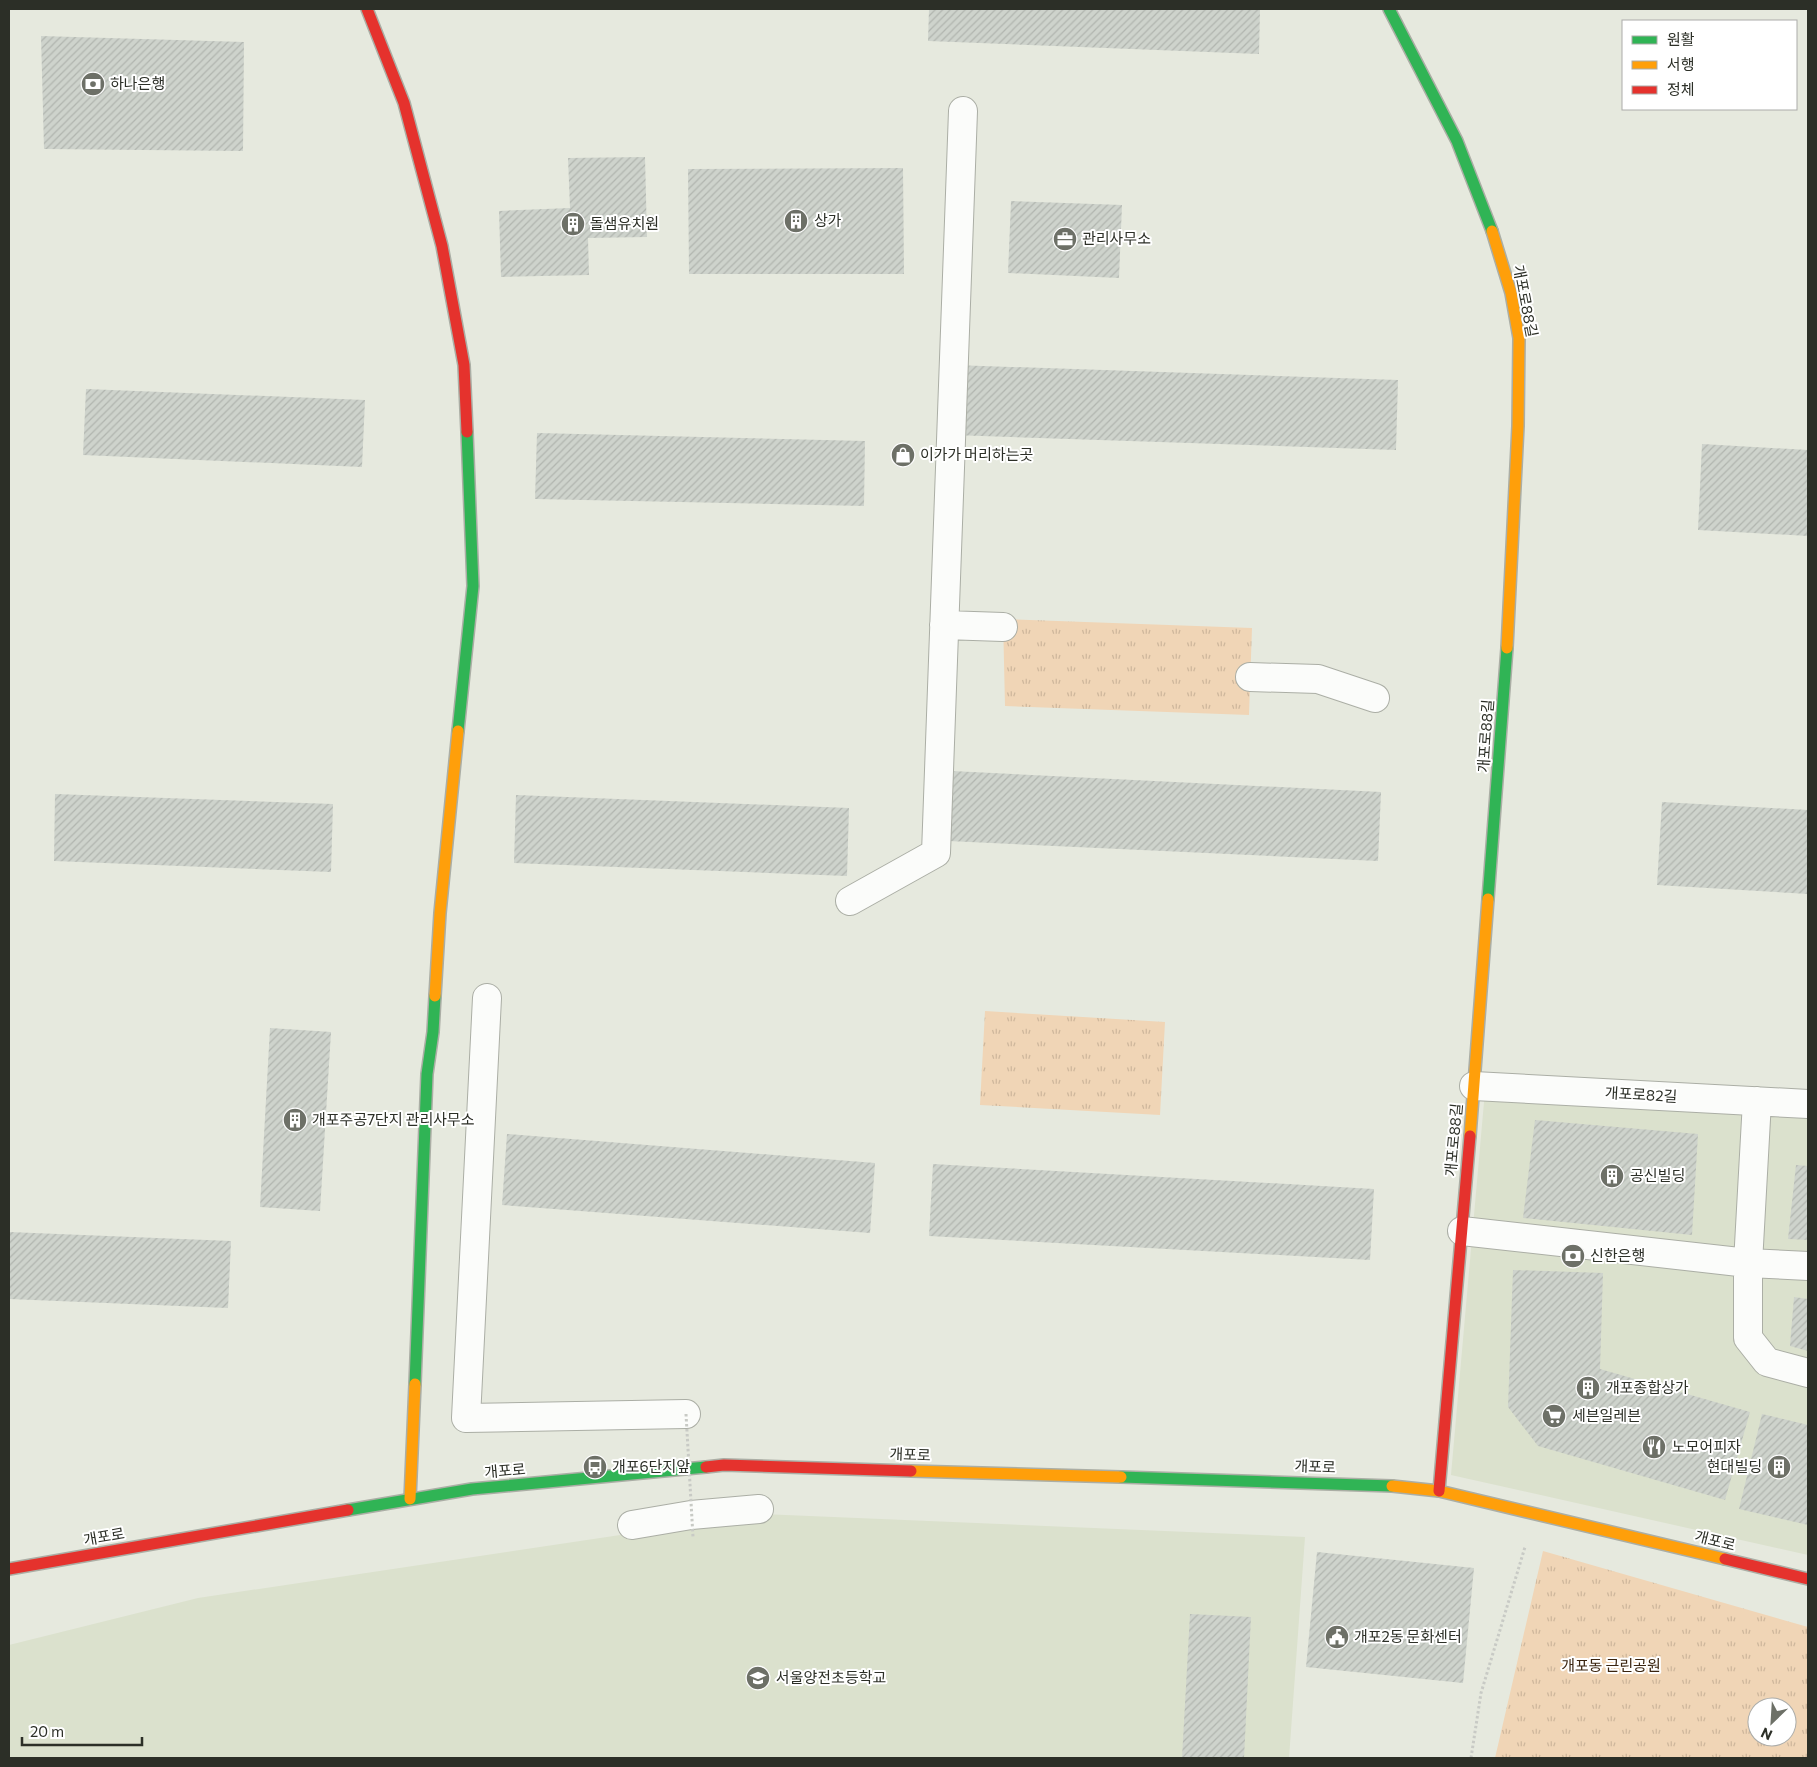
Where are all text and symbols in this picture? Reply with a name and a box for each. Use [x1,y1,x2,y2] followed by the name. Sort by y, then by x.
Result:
[1622,20,1797,110] legend
[1667,30,1695,48] text: 원활
[1667,55,1695,73] text: 서행
[80,71,106,97] bank icon: 하나은행
[110,74,165,92] place label: 하나은행
[1667,80,1695,98] text: 정체
[783,208,809,234] building icon: 상가
[560,211,586,237] building icon: 돌샘유치원
[814,211,842,229] place label: 상가
[590,214,659,232] place label: 돌샘유치원
[1052,226,1078,252] office icon: 관리사무소
[1082,229,1151,247] place label: 관리사무소
[1510,263,1542,339] street label: 개포로88길
[890,442,916,468] shop icon: 이가가 머리하는곳
[920,445,1033,463] place label: 이가가 머리하는곳
[1473,699,1497,773] street label: 개포로88길
[1604,1083,1678,1105] street label: 개포로82길
[1441,1103,1465,1177] street label: 개포로88길
[282,1107,308,1133] building icon: 개포주공7단지 관리사무소
[312,1110,475,1128] place label: 개포주공7단지 관리사무소
[1599,1163,1625,1189] building icon: 공신빌딩
[1630,1166,1685,1184] place label: 공신빌딩
[1560,1243,1586,1269] bank icon: 신한은행
[1590,1246,1645,1264] place label: 신한은행
[1575,1375,1601,1401] building icon: 개포종합상가
[1606,1378,1689,1396] place label: 개포종합상가
[1541,1403,1567,1429] supermarket icon: 세븐일레븐
[1572,1406,1641,1424] place label: 세븐일레븐
[1641,1434,1667,1460] restaurant icon: 노모어피자
[1672,1437,1741,1455] place label: 노모어피자
[889,1444,931,1464] street label: 개포로
[582,1454,608,1480] bus stop icon: 개포6단지앞
[1766,1454,1792,1480] building icon: 현대빌딩
[1294,1456,1336,1476] street label: 개포로
[612,1457,690,1475] place label: 개포6단지앞
[1707,1457,1762,1475] place label: 현대빌딩
[484,1459,526,1481] street label: 개포로
[82,1524,126,1548] street label: 개포로
[1693,1526,1738,1554] street label: 개포로
[1324,1624,1350,1650] public building icon: 개포2동 문화센터
[1354,1627,1462,1645] place label: 개포2동 문화센터
[1561,1656,1661,1674] park label: 개포동 근린공원
[745,1665,771,1691] school or university icon: 서울양전초등학교
[776,1668,886,1686] place label: 서울양전초등학교
[1747,1697,1797,1747] north arrow
[22,1714,142,1746] scale bar
[30,1722,64,1740] text: 20 m
[1758,1724,1775,1744] text: N

